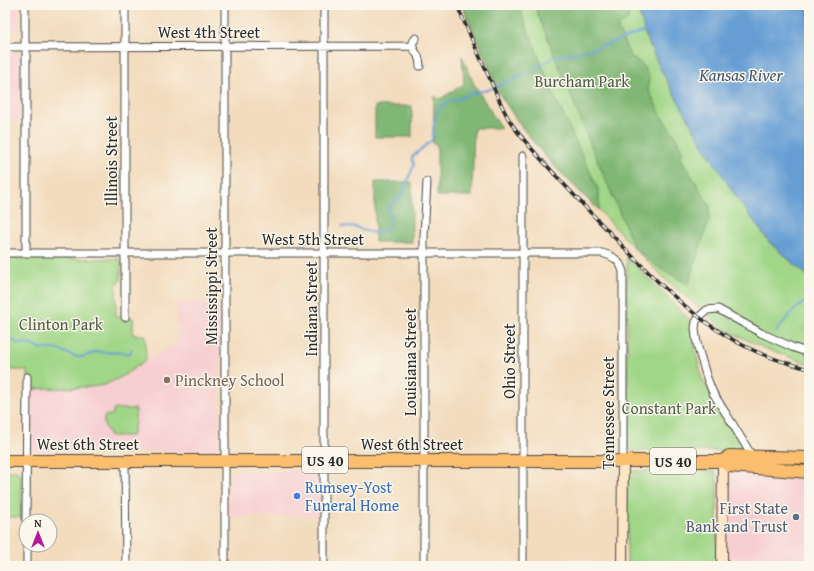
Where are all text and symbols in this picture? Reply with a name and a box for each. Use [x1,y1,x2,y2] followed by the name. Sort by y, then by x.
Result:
[158,20,261,44] street label: West 4th Street
[698,62,783,87] water label: Kansas River
[535,69,630,93] park label: Burcham Park
[99,115,123,206] street label: Illinois Street
[199,227,223,345] street label: Mississippi Street
[262,227,365,251] street label: West 5th Street
[299,261,323,357] street label: Indiana Street
[398,308,422,416] street label: Louisiana Street
[19,312,104,336] park label: Clinton Park
[497,323,521,399] street label: Ohio Street
[596,356,620,470] street label: Tennessee Street
[175,368,285,392] place label: Pinckney School
[162,375,172,385] marker: Pinckney School
[622,396,717,420] park label: Constant Park
[37,432,140,456] street label: West 6th Street
[361,432,464,456] street label: West 6th Street
[302,447,348,473] road number: US 40
[650,448,696,474] road number: US 40
[305,475,399,517] place label: Rumsey-Yost Funeral Home
[292,491,302,501] marker: Rumsey-Yost Funeral Home
[686,496,788,538] place label: First State Bank and Trust
[791,512,801,522] marker: First State Bank and Trust
[18,513,58,553] north arrow
[34,515,42,531] text: N

